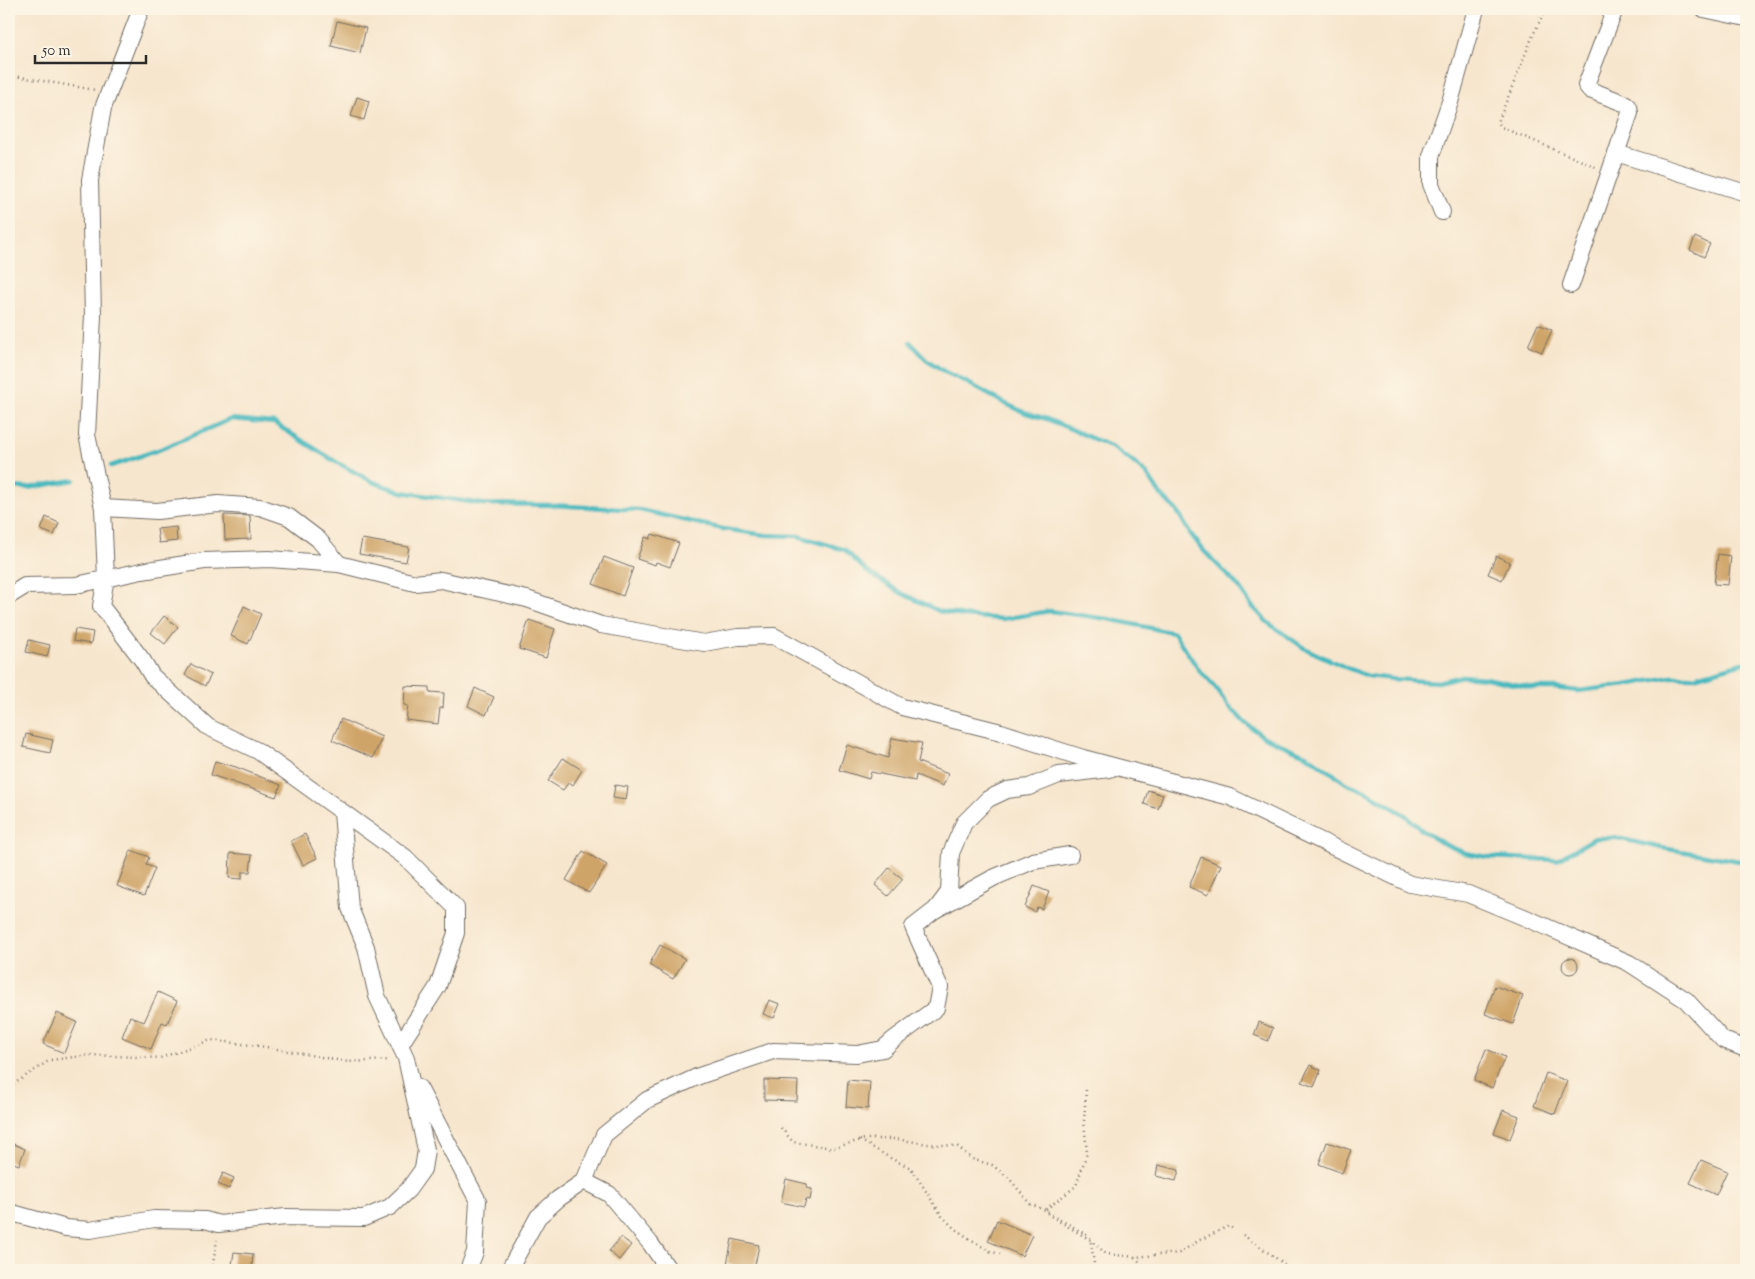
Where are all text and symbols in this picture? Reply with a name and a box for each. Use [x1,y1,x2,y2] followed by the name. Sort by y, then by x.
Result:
[35,32,146,64] scale bar
[41,41,71,62] text: 50 m

